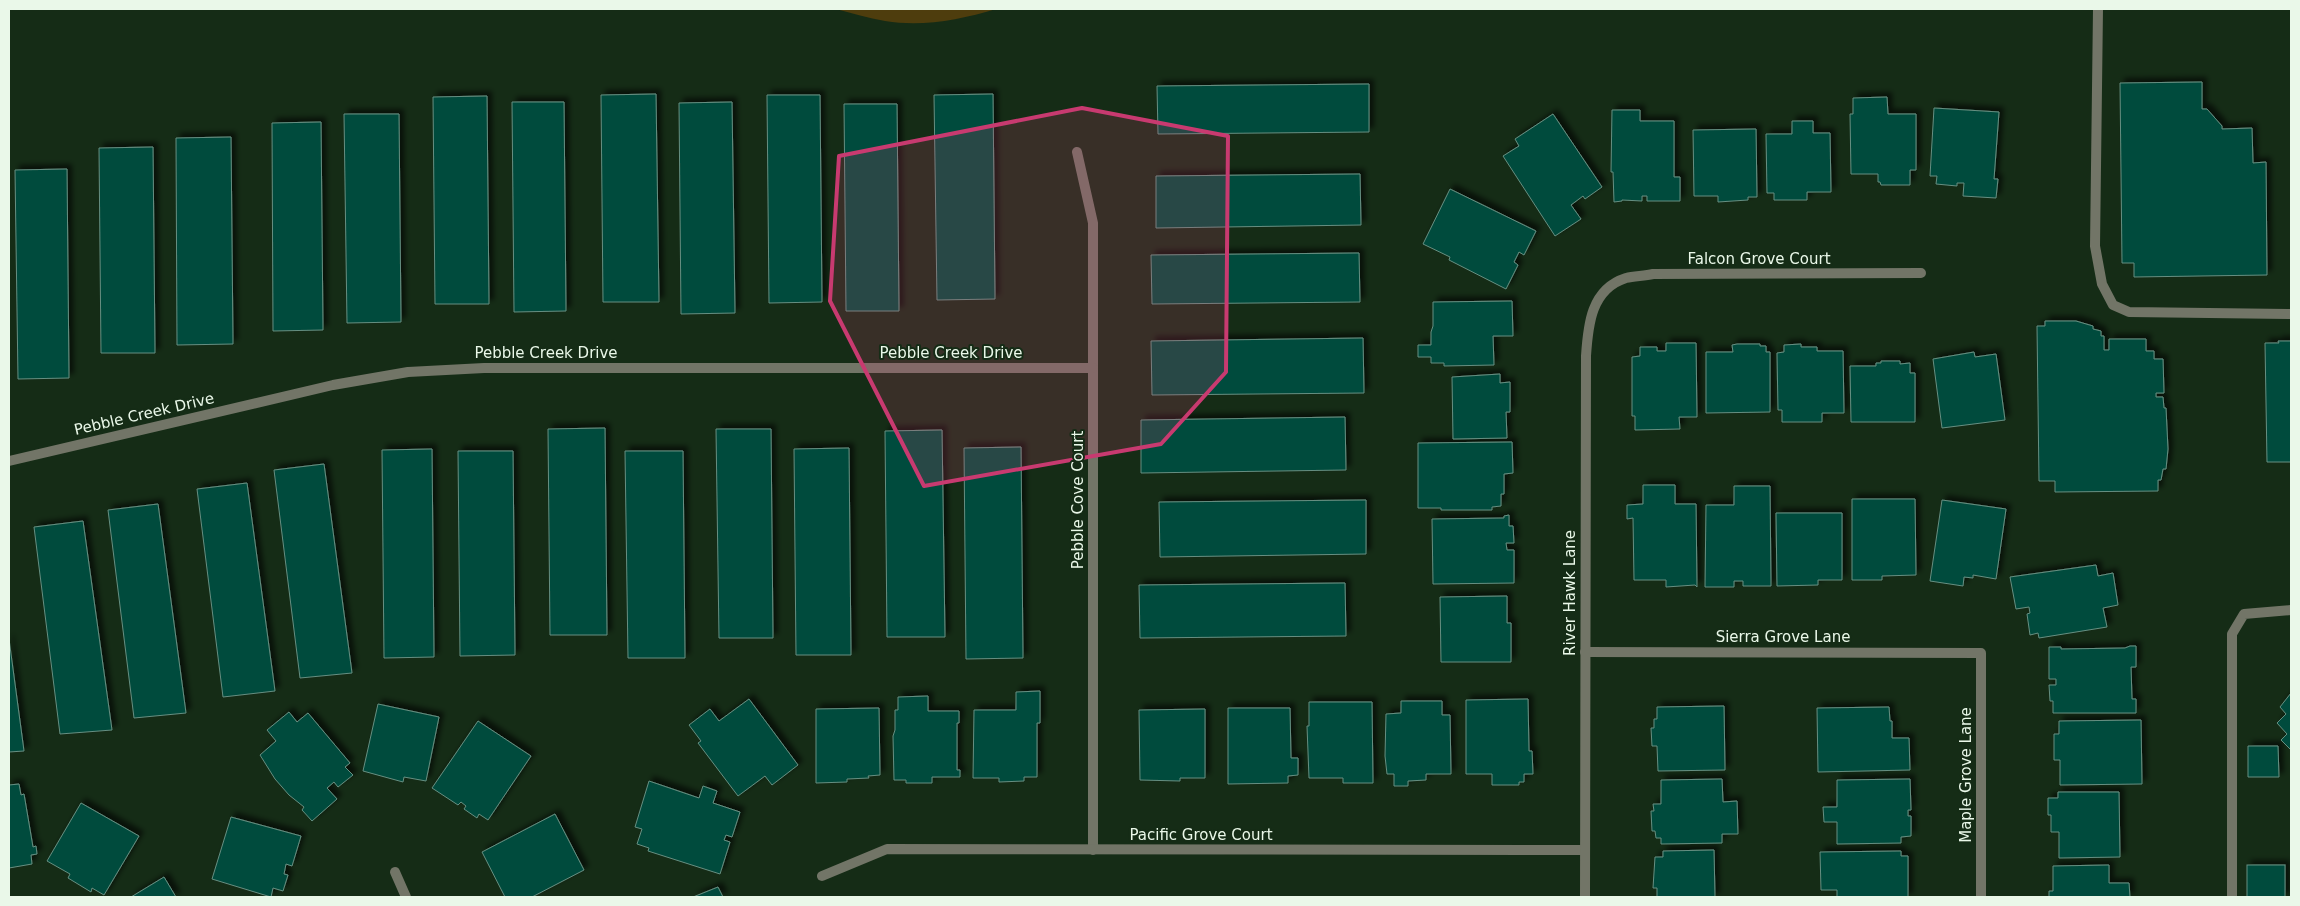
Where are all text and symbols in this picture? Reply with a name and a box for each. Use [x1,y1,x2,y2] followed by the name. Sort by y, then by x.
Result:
[1687,250,1831,268] street label: Falcon Grove Court
[474,344,618,362] street label: Pebble Creek Drive
[879,344,1023,362] street label: Pebble Creek Drive
[72,389,216,439] street label: Pebble Creek Drive
[1069,431,1087,569] street label: Pebble Cove Court
[1561,530,1579,656] street label: River Hawk Lane
[1716,628,1850,646] street label: Sierra Grove Lane
[1957,707,1975,843] street label: Maple Grove Lane
[1129,826,1273,844] street label: Pacific Grove Court

